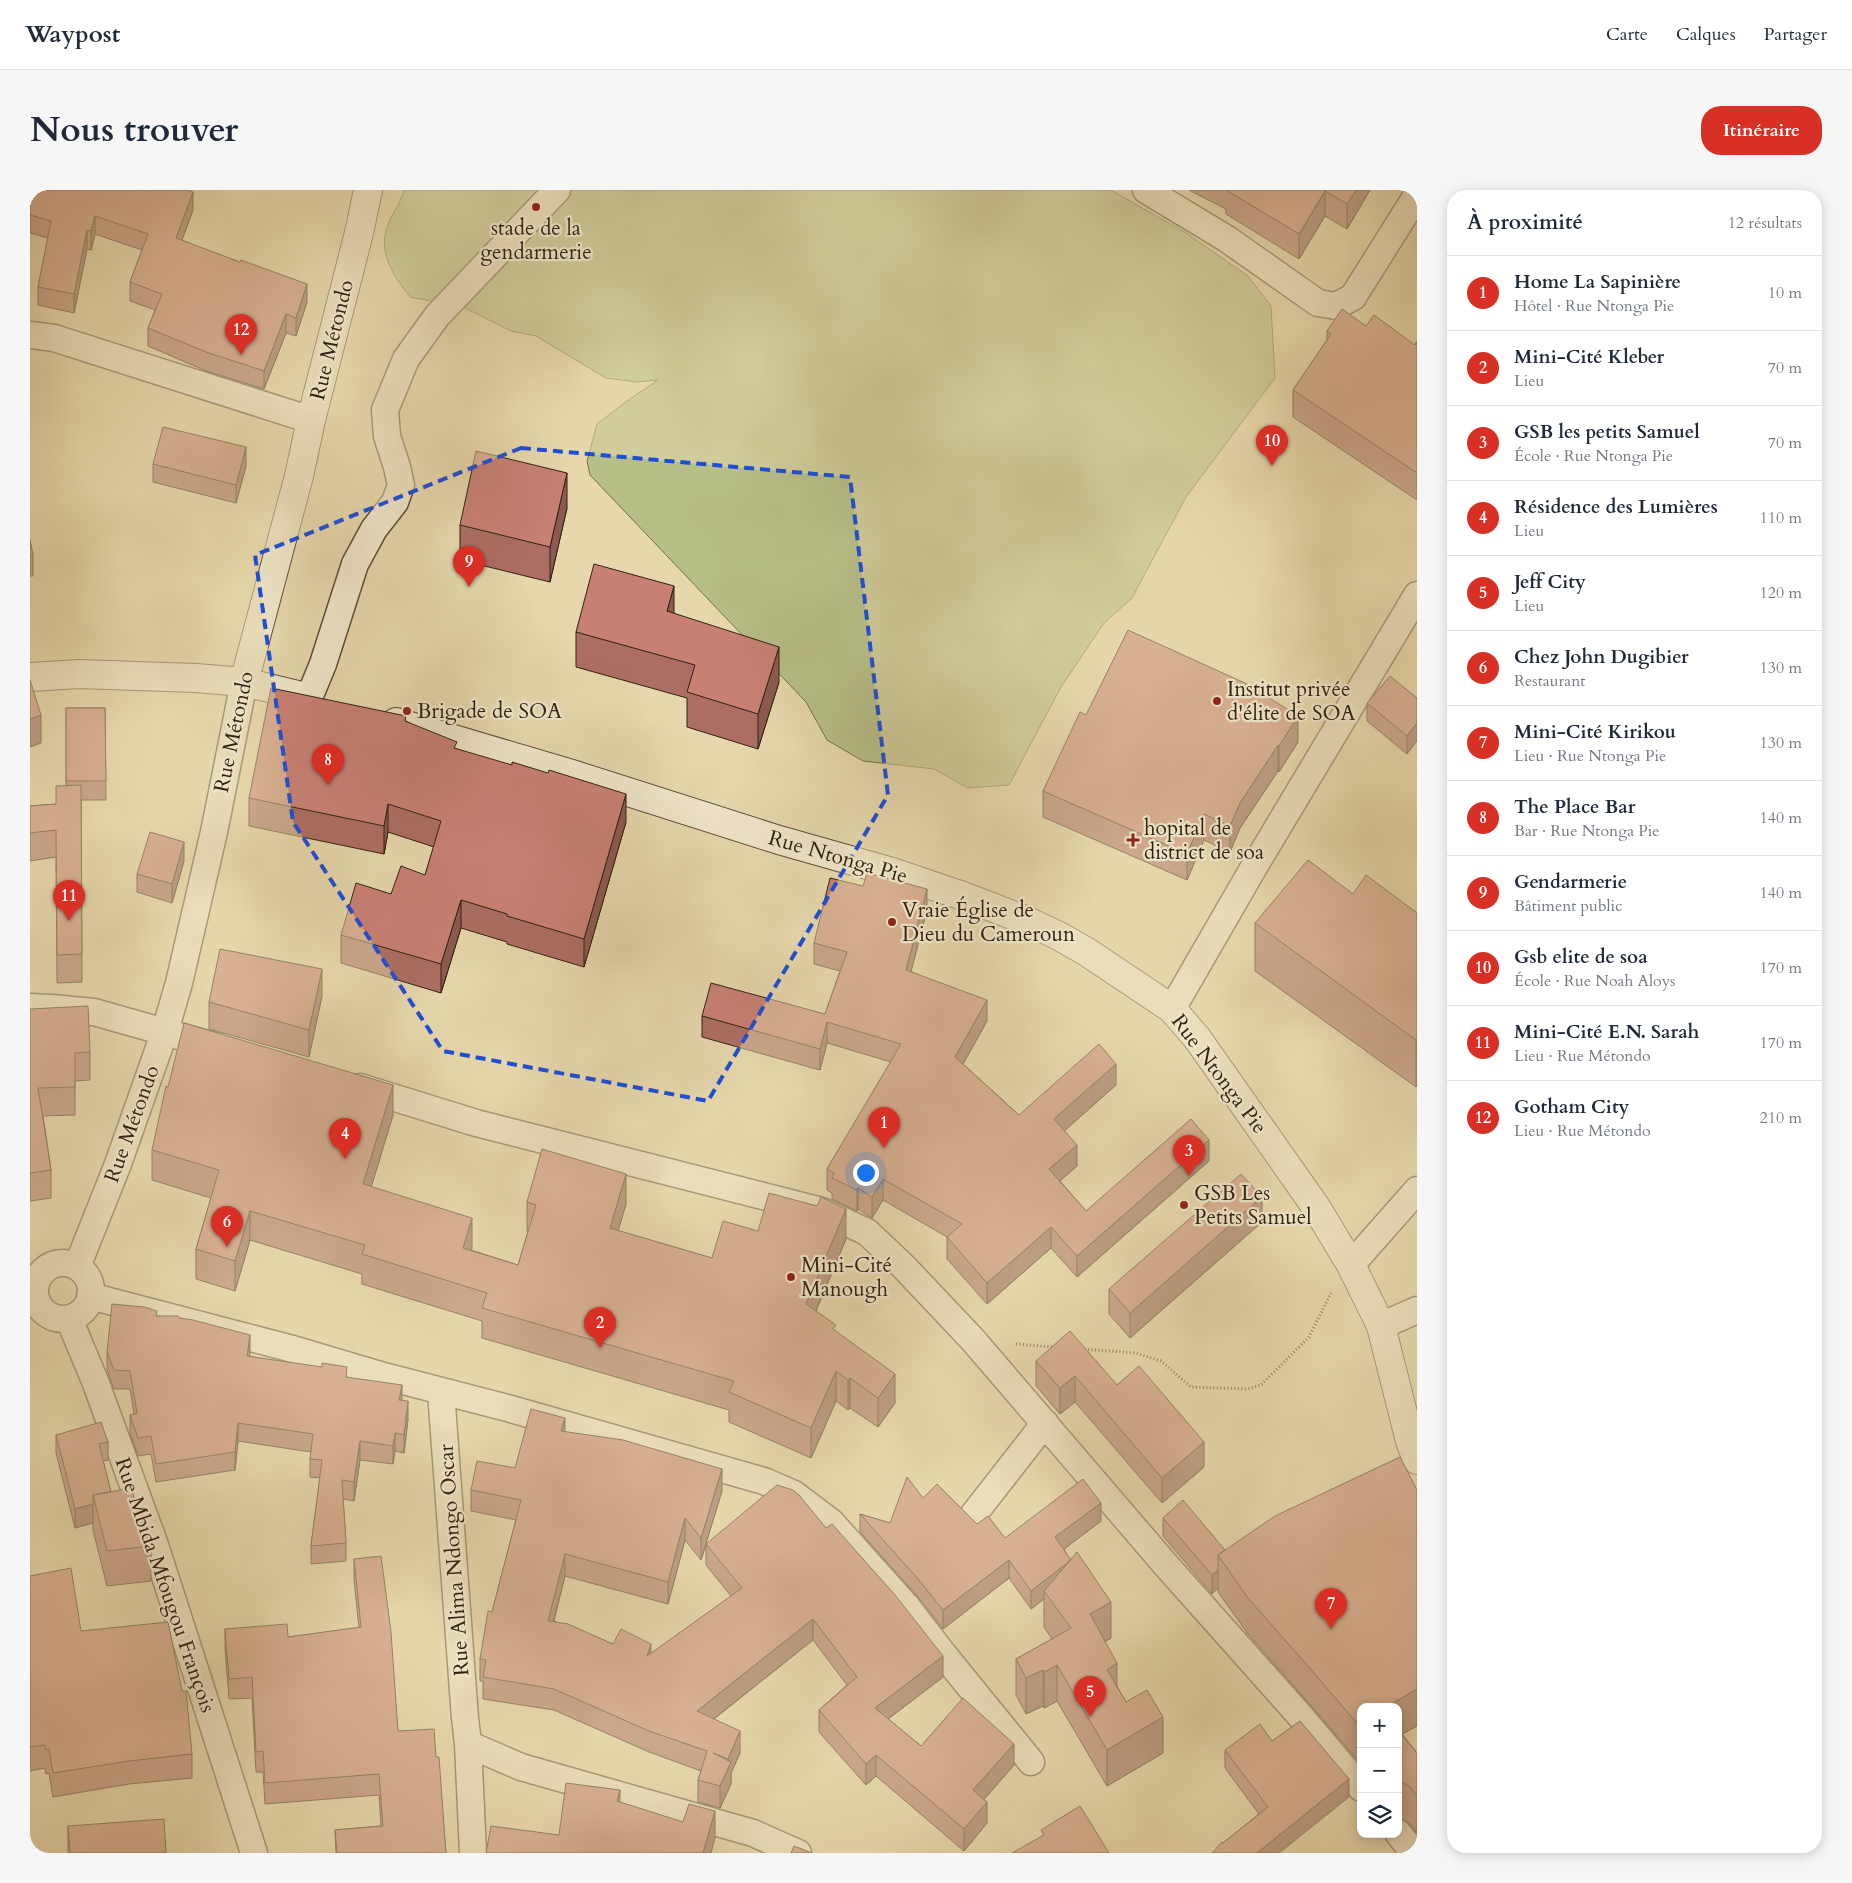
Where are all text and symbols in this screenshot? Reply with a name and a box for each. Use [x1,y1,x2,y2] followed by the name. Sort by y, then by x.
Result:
[25,18,120,51] text: Waypost
[1606,22,1648,47] text: Carte
[1676,22,1736,47] text: Calques
[1764,22,1827,47] text: Partager
[30,106,238,154] text: Nous trouver
[1701,106,1822,155] button: Itinéraire
[530,201,542,213] marker: stade de la gendarmerie
[1467,208,1583,237] text: À proximité
[1728,212,1802,234] text: 12 résultats
[480,214,592,267] place label: stade de la gendarmerie
[1514,269,1681,295] text: Home La Sapinière
[303,277,361,403] street label: Rue Métondo
[1479,282,1487,304] text: 1
[1768,282,1802,304] text: 10 m
[1514,295,1674,317] text: Hôtel · Rue Ntonga Pie
[225,314,257,355] pin: 12
[1514,344,1664,370] text: Mini-Cité Kleber
[1479,357,1487,379] text: 2
[1768,357,1802,379] text: 70 m
[1514,370,1544,392] text: Lieu
[1514,419,1700,445] text: GSB les petits Samuel
[1256,425,1288,466] pin: 10
[1479,432,1487,454] text: 3
[1768,432,1802,454] text: 70 m
[1514,445,1673,467] text: École · Rue Ntonga Pie
[1514,494,1718,520] text: Résidence des Lumières
[1479,507,1487,529] text: 4
[1760,507,1802,529] text: 110 m
[1514,520,1544,542] text: Lieu
[453,546,485,587] pin: 9
[1514,569,1586,595] text: Jeff City
[1479,582,1487,604] text: 5
[1760,582,1802,604] text: 120 m
[1514,595,1544,617] text: Lieu
[1514,644,1689,670] text: Chez John Dugibier
[1479,657,1487,679] text: 6
[1760,657,1802,679] text: 130 m
[207,669,261,795] street label: Rue Métondo
[1514,670,1585,692] text: Restaurant
[1227,675,1356,728] place label: Institut privée d'élite de SOA
[1211,695,1223,707] marker: Institut privée d'élite de SOA
[417,697,562,726] place label: Brigade de SOA
[401,705,413,717] marker: Brigade de SOA
[1514,719,1676,745] text: Mini-Cité Kirikou
[1479,732,1487,754] text: 7
[1760,732,1802,754] text: 130 m
[312,744,344,785] pin: 8
[1514,745,1666,767] text: Lieu · Rue Ntonga Pie
[1514,794,1635,820] text: The Place Bar
[1479,807,1487,829] text: 8
[1760,807,1802,829] text: 140 m
[1144,814,1264,867] place label: hopital de district de soa
[1514,820,1660,842] text: Bar · Rue Ntonga Pie
[765,823,911,891] street label: Rue Ntonga Pie
[1126,833,1140,847] marker: hopital de district de soa
[1514,869,1627,895] text: Gendarmerie
[53,880,85,921] pin: 11
[1479,882,1487,904] text: 9
[1760,882,1802,904] text: 140 m
[1514,895,1622,917] text: Bâtiment public
[902,896,1075,949] place label: Vraie Église de Dieu du Cameroun
[886,916,898,928] marker: Vraie Église de Dieu du Cameroun
[1514,944,1648,970] text: Gsb elite de soa
[1475,957,1491,979] text: 10
[1760,957,1802,979] text: 170 m
[1514,970,1675,992] text: École · Rue Noah Aloys
[1164,1008,1274,1140] street label: Rue Ntonga Pie
[1514,1019,1699,1045] text: Mini-Cité E.N. Sarah
[1475,1032,1491,1054] text: 11
[1760,1032,1802,1054] text: 170 m
[1514,1045,1651,1067] text: Lieu · Rue Métondo
[97,1061,167,1187] street label: Rue Métondo
[1514,1094,1629,1120] text: Gotham City
[868,1107,900,1148] pin: 1
[1475,1107,1491,1129] text: 12
[1760,1107,1802,1129] text: 210 m
[329,1118,361,1159] pin: 4
[1514,1120,1651,1142] text: Lieu · Rue Métondo
[1173,1135,1205,1176] pin: 3
[853,1160,879,1186] your location
[1194,1179,1312,1232] place label: GSB Les Petits Samuel
[1178,1199,1190,1211] marker: GSB Les Petits Samuel
[211,1206,243,1247] pin: 6
[801,1251,892,1304] place label: Mini-Cité Manough
[785,1271,797,1283] marker: Mini-Cité Manough
[584,1307,616,1348] pin: 2
[431,1443,477,1677] street label: Rue Alima Ndongo Oscar
[108,1454,222,1716] street label: Rue Mbida Mfougou François
[1315,1588,1347,1629] pin: 7
[1074,1676,1106,1717] pin: 5
[1357,1703,1402,1838] map controls
[1357,1703,1402,1748] button: +
[1357,1748,1402,1793] button: −
[1357,1793,1402,1838] button: layers

